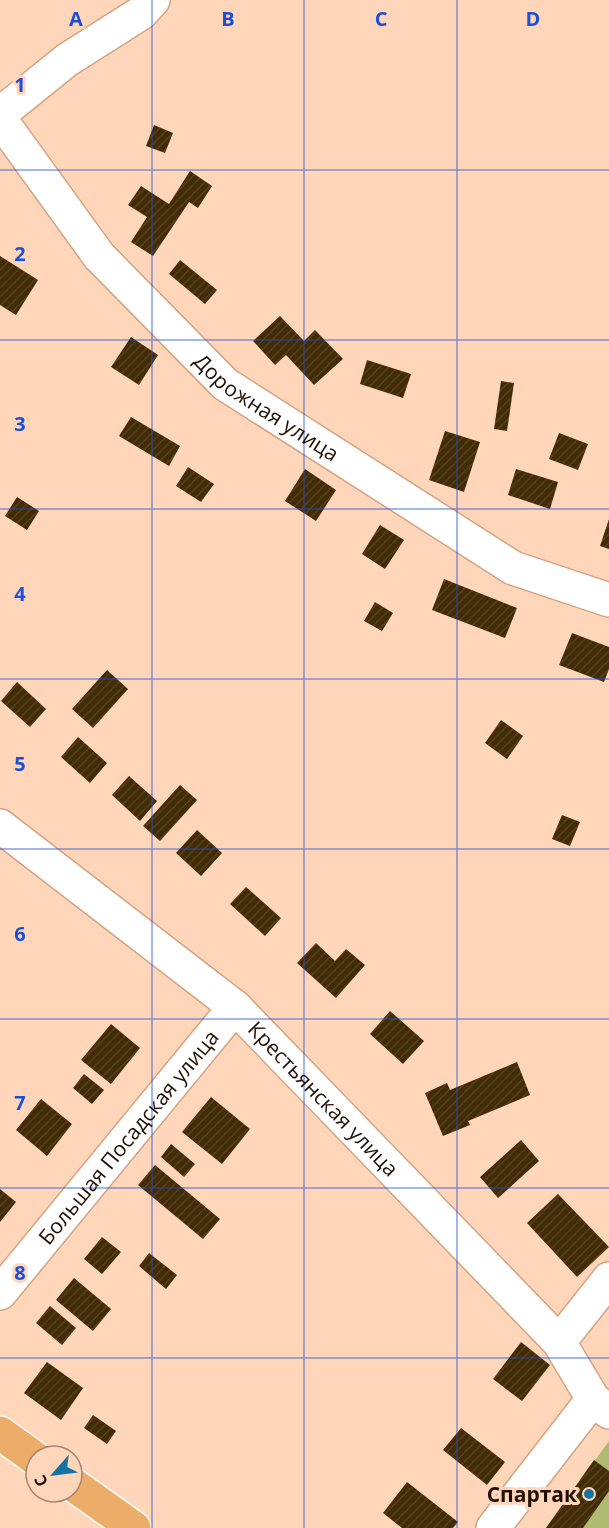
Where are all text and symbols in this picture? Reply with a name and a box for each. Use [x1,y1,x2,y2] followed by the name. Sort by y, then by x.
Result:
[69,5,83,32] text: A
[221,5,235,32] text: B
[375,5,388,32] text: C
[526,5,540,32] text: D
[14,71,26,98] text: 1
[14,240,26,267] text: 2
[188,347,344,467] street label: Дорожная улица
[14,410,26,437] text: 3
[14,580,26,607] text: 4
[14,750,26,777] text: 5
[14,920,26,947] text: 6
[242,1015,405,1182] street label: Крестьянская улица
[32,1024,225,1250] street label: Большая Посадская улица
[14,1089,26,1116] text: 7
[14,1259,26,1286] text: 8
[24,1444,84,1504] north arrow
[29,1471,53,1491] text: С
[487,1480,577,1508] place label: Спартак
[582,1487,596,1501] marker: Спартак

